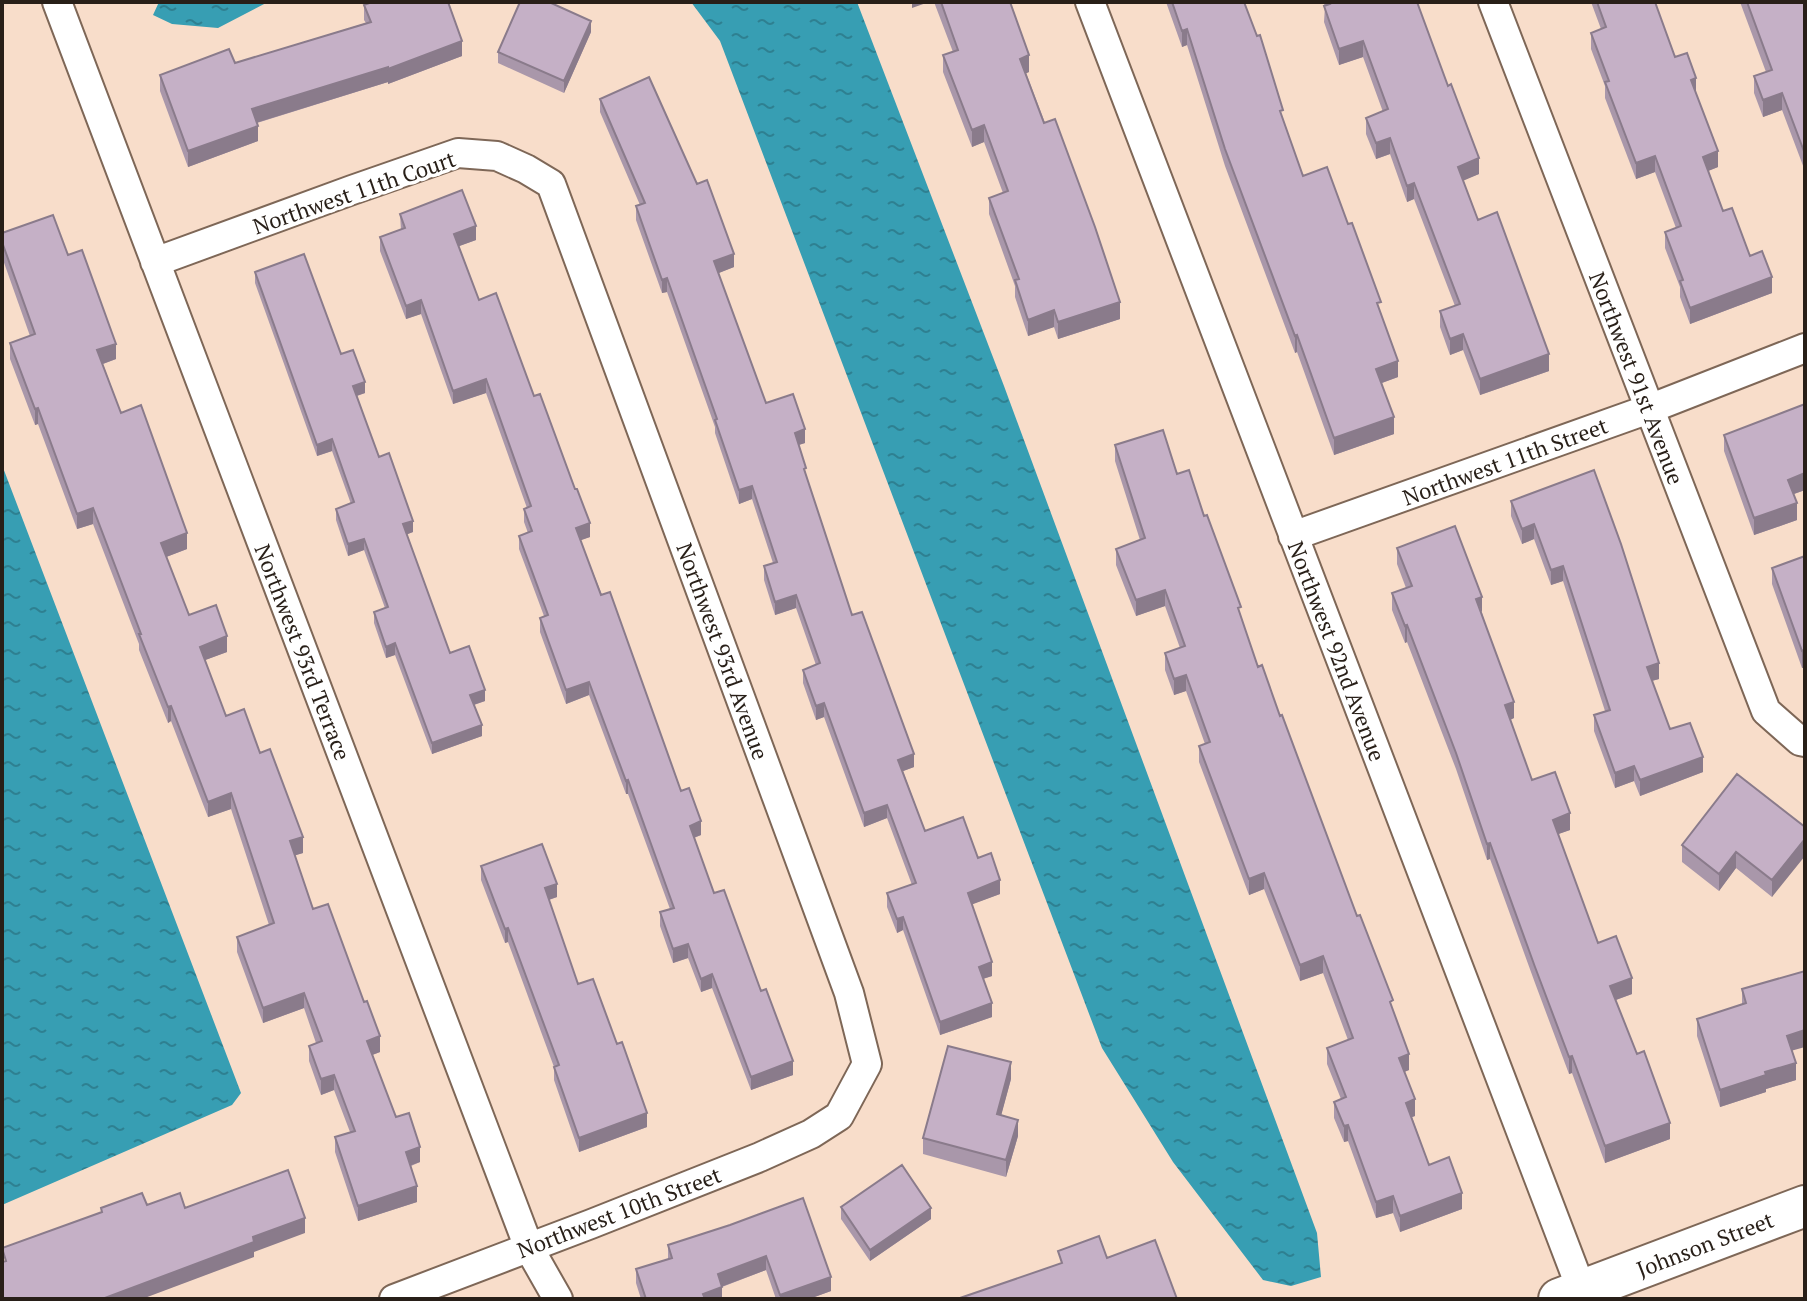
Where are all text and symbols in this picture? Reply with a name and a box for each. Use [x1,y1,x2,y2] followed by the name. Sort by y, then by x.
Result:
[249,144,459,240] street label: Northwest 11th Court
[1583,267,1691,489] street label: Northwest 91st Avenue
[1398,410,1612,512] street label: Northwest 11th Street
[1282,537,1392,765] street label: Northwest 92nd Avenue
[670,539,776,763] street label: Northwest 93rd Avenue
[248,540,358,764] street label: Northwest 93rd Terrace
[513,1160,725,1264] street label: Northwest 10th Street
[1632,1205,1778,1283] street label: Johnson Street

